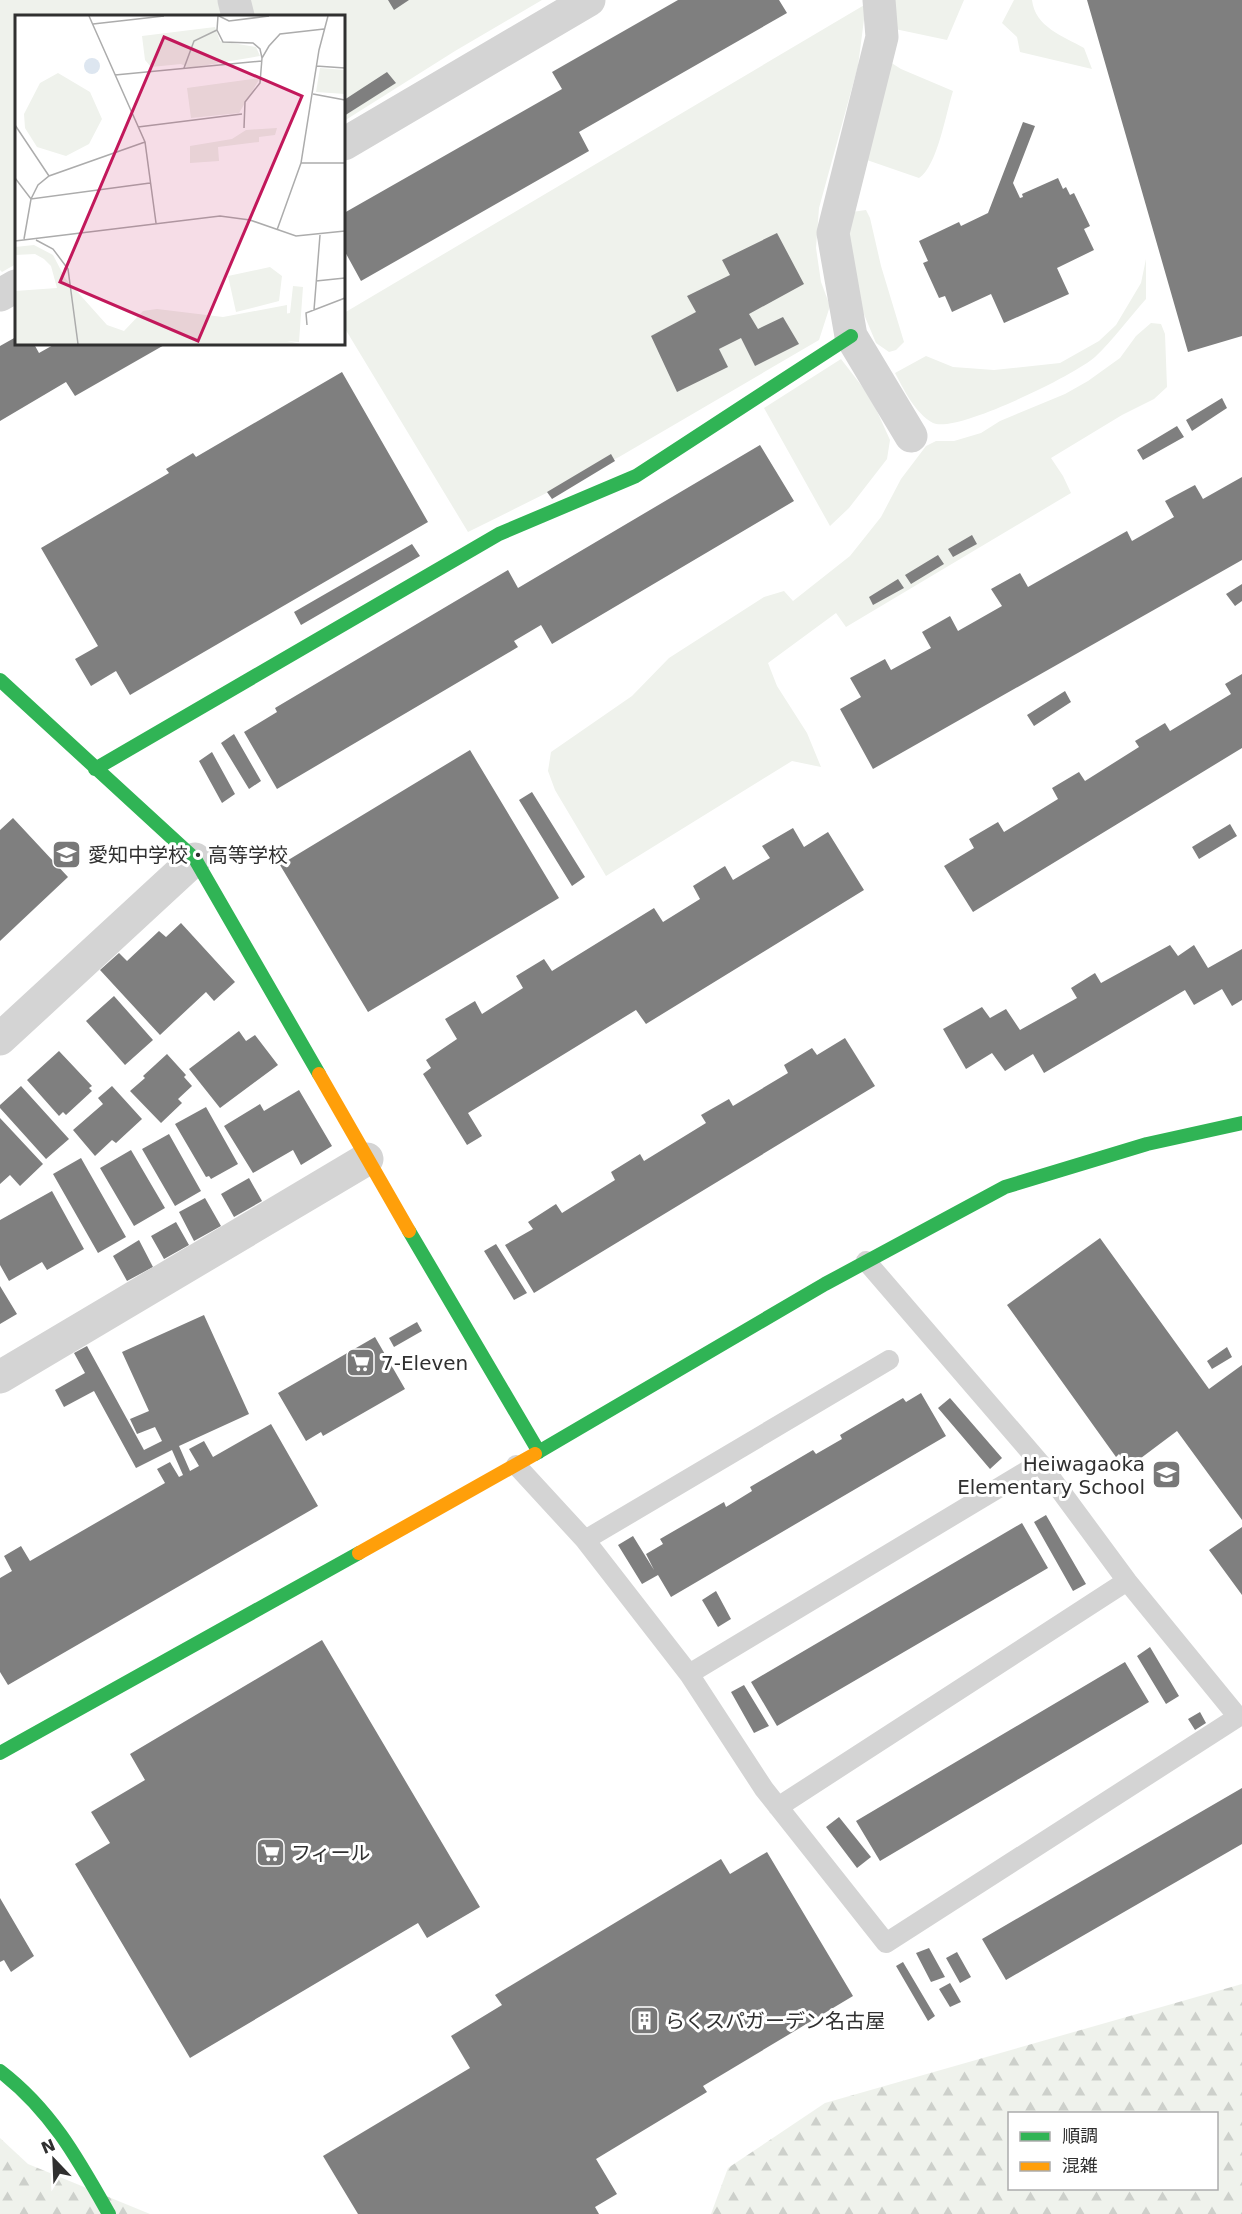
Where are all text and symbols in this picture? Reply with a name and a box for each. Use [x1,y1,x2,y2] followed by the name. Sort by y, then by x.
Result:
[15,15,345,345] inset map
[51,839,83,871] school or university icon: 愛知中学校・高等学校
[88,843,288,867] place label: 愛知中学校・高等学校
[344,1347,376,1379] supermarket icon: 7-Eleven
[381,1351,468,1375] place label: 7-Eleven
[957,1452,1145,1499] place label: Heiwagaoka Elementary School
[1150,1459,1182,1491] school or university icon: Heiwagaoka Elementary School
[254,1837,286,1869] supermarket icon: フィール
[291,1841,371,1865] place label: フィール
[628,2005,660,2037] building icon: らくスパガーデン名古屋
[665,2009,885,2033] place label: らくスパガーデン名古屋
[1008,2112,1218,2190] legend
[1062,2125,1098,2146] text: 順調
[24,2130,84,2190] north arrow
[38,2135,58,2158] text: N
[1062,2155,1098,2176] text: 混雑

